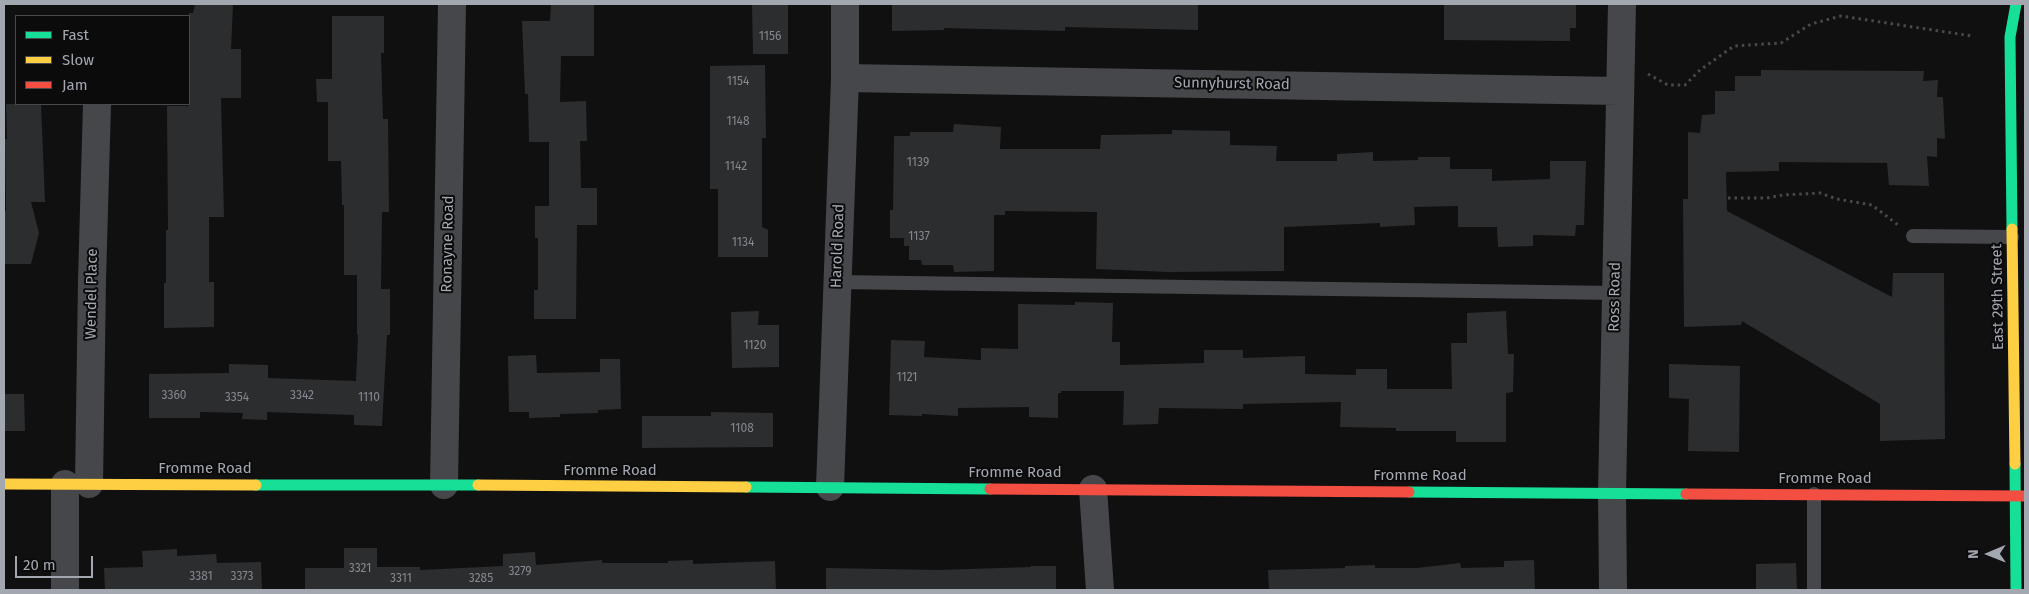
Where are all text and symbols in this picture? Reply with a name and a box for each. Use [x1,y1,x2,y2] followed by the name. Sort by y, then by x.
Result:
[15,15,190,105] legend
[62,26,89,44] text: Fast
[759,30,781,44] house number: 1156
[62,51,94,69] text: Slow
[1174,74,1290,94] street label: Sunnyhurst Road
[727,75,749,89] house number: 1154
[62,76,88,94] text: Jam
[726,115,750,129] house number: 1148
[907,156,929,170] house number: 1139
[725,160,747,174] house number: 1142
[438,195,458,293] street label: Ronayne Road
[828,204,848,288] street label: Harold Road
[908,230,930,244] house number: 1137
[732,236,754,250] house number: 1134
[1988,244,2008,350] street label: East 29th Street
[82,248,102,340] street label: Wendel Place
[1605,262,1625,332] street label: Ross Road
[744,339,766,353] house number: 1120
[896,371,918,385] house number: 1121
[161,389,187,403] house number: 3360
[290,389,314,403] house number: 3342
[225,391,249,405] house number: 3354
[358,391,380,405] house number: 1110
[730,422,754,436] house number: 1108
[158,460,252,478] street label: Fromme Road
[563,462,657,480] street label: Fromme Road
[968,464,1062,482] street label: Fromme Road
[1373,467,1467,485] street label: Fromme Road
[1778,470,1872,488] street label: Fromme Road
[1964,529,2014,579] north arrow
[18,546,95,578] scale bar
[1965,549,1982,559] text: N
[23,556,56,574] text: 20 m
[349,562,371,576] house number: 3321
[508,565,532,579] house number: 3279
[189,570,213,584] house number: 3381
[230,570,254,584] house number: 3373
[390,572,412,586] house number: 3311
[469,572,493,586] house number: 3285

